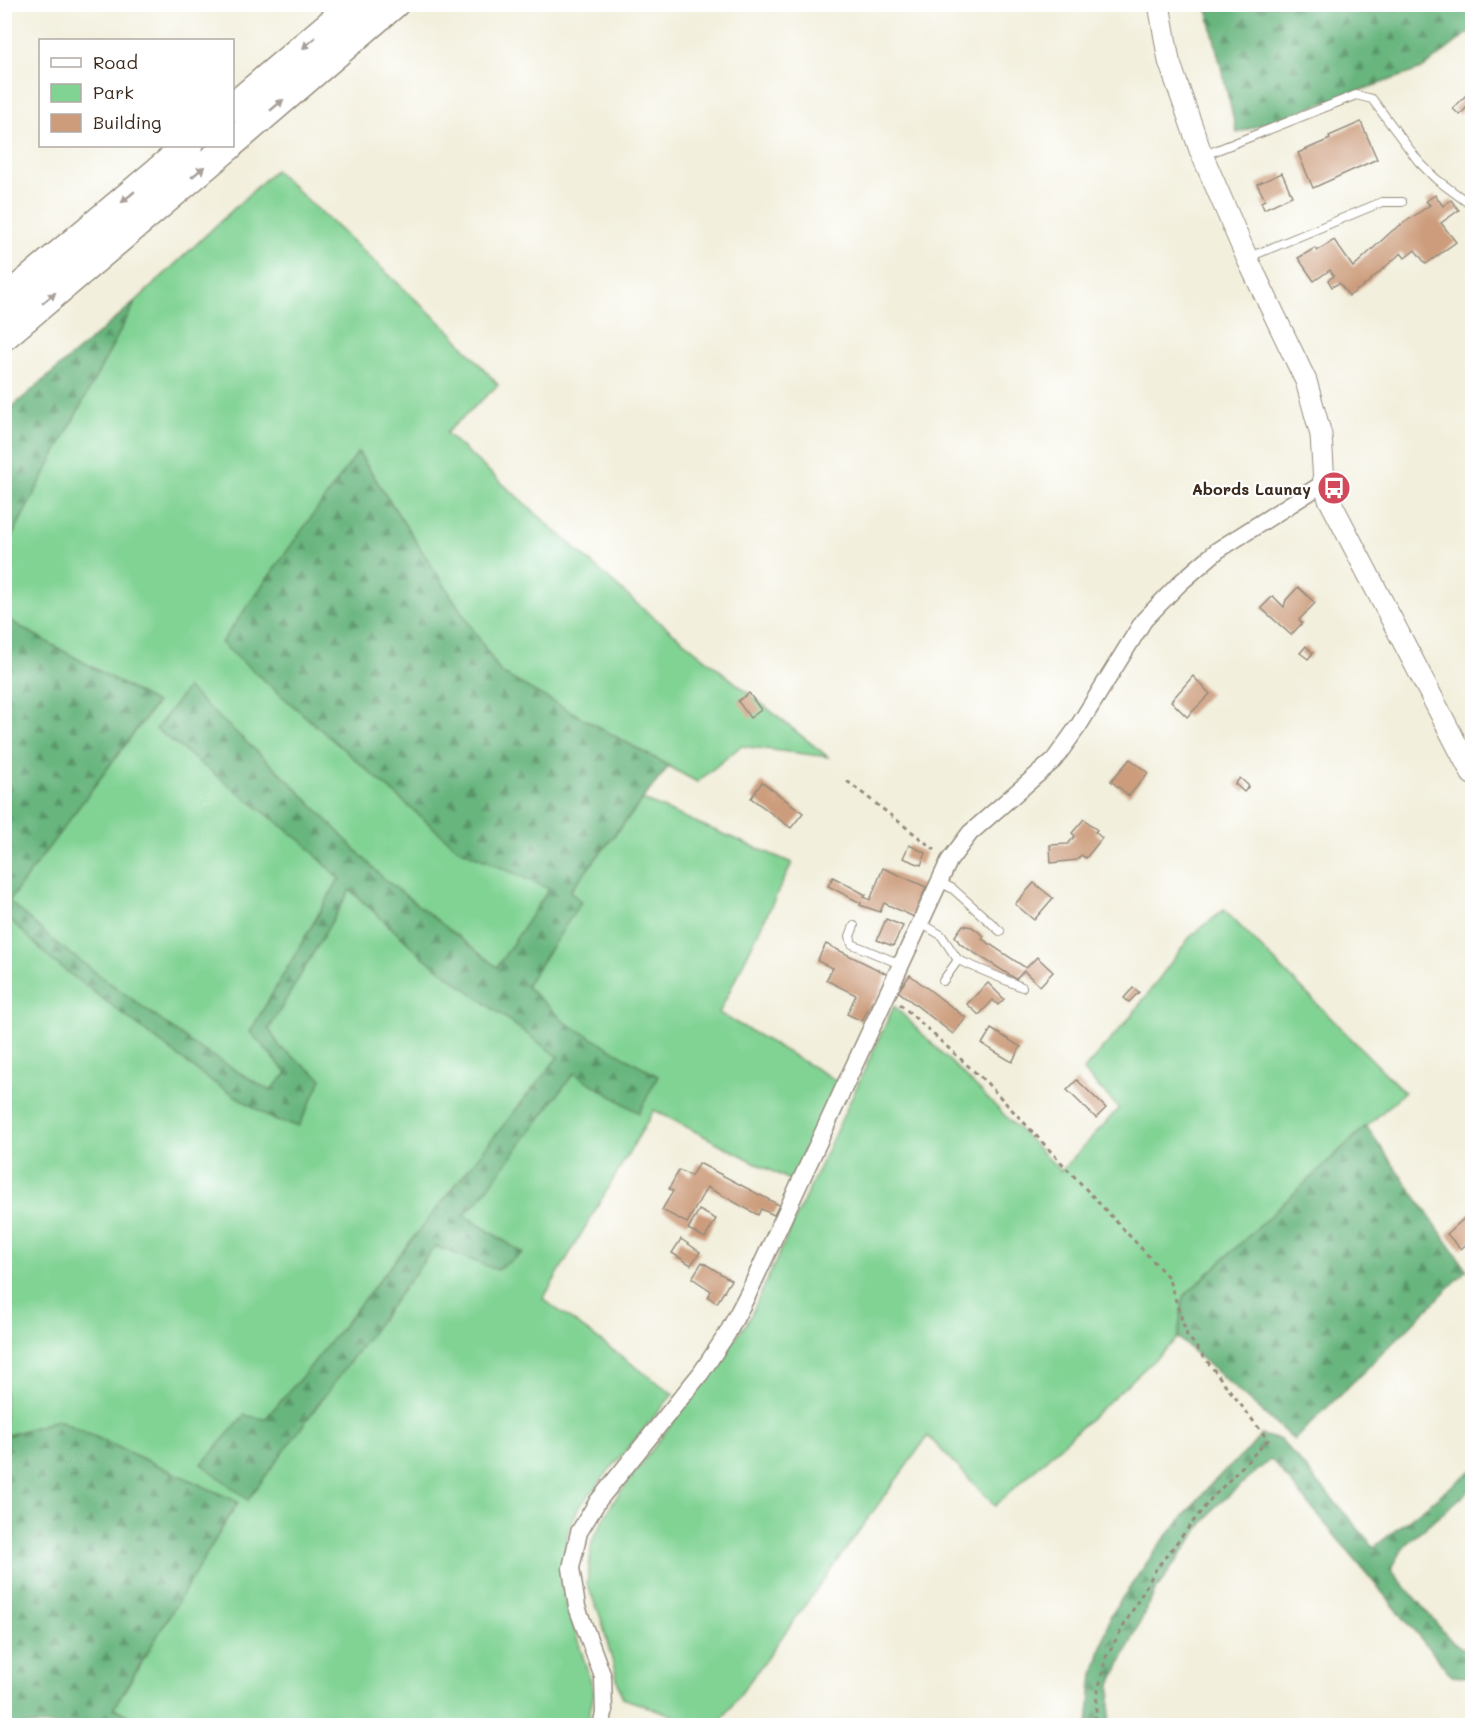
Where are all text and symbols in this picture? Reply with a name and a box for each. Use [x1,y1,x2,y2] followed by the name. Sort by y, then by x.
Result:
[301,36,317,49] one-way arrow
[39,39,234,147] legend
[93,50,138,74] text: Road
[93,80,134,104] text: Park
[269,98,285,111] one-way arrow
[93,110,161,134] text: Building
[190,166,205,179] one-way arrow
[121,190,136,203] one-way arrow
[41,292,57,305] one-way arrow
[1316,470,1352,506] bus stop icon: Abords Launay
[1192,478,1311,499] place label: Abords Launay

